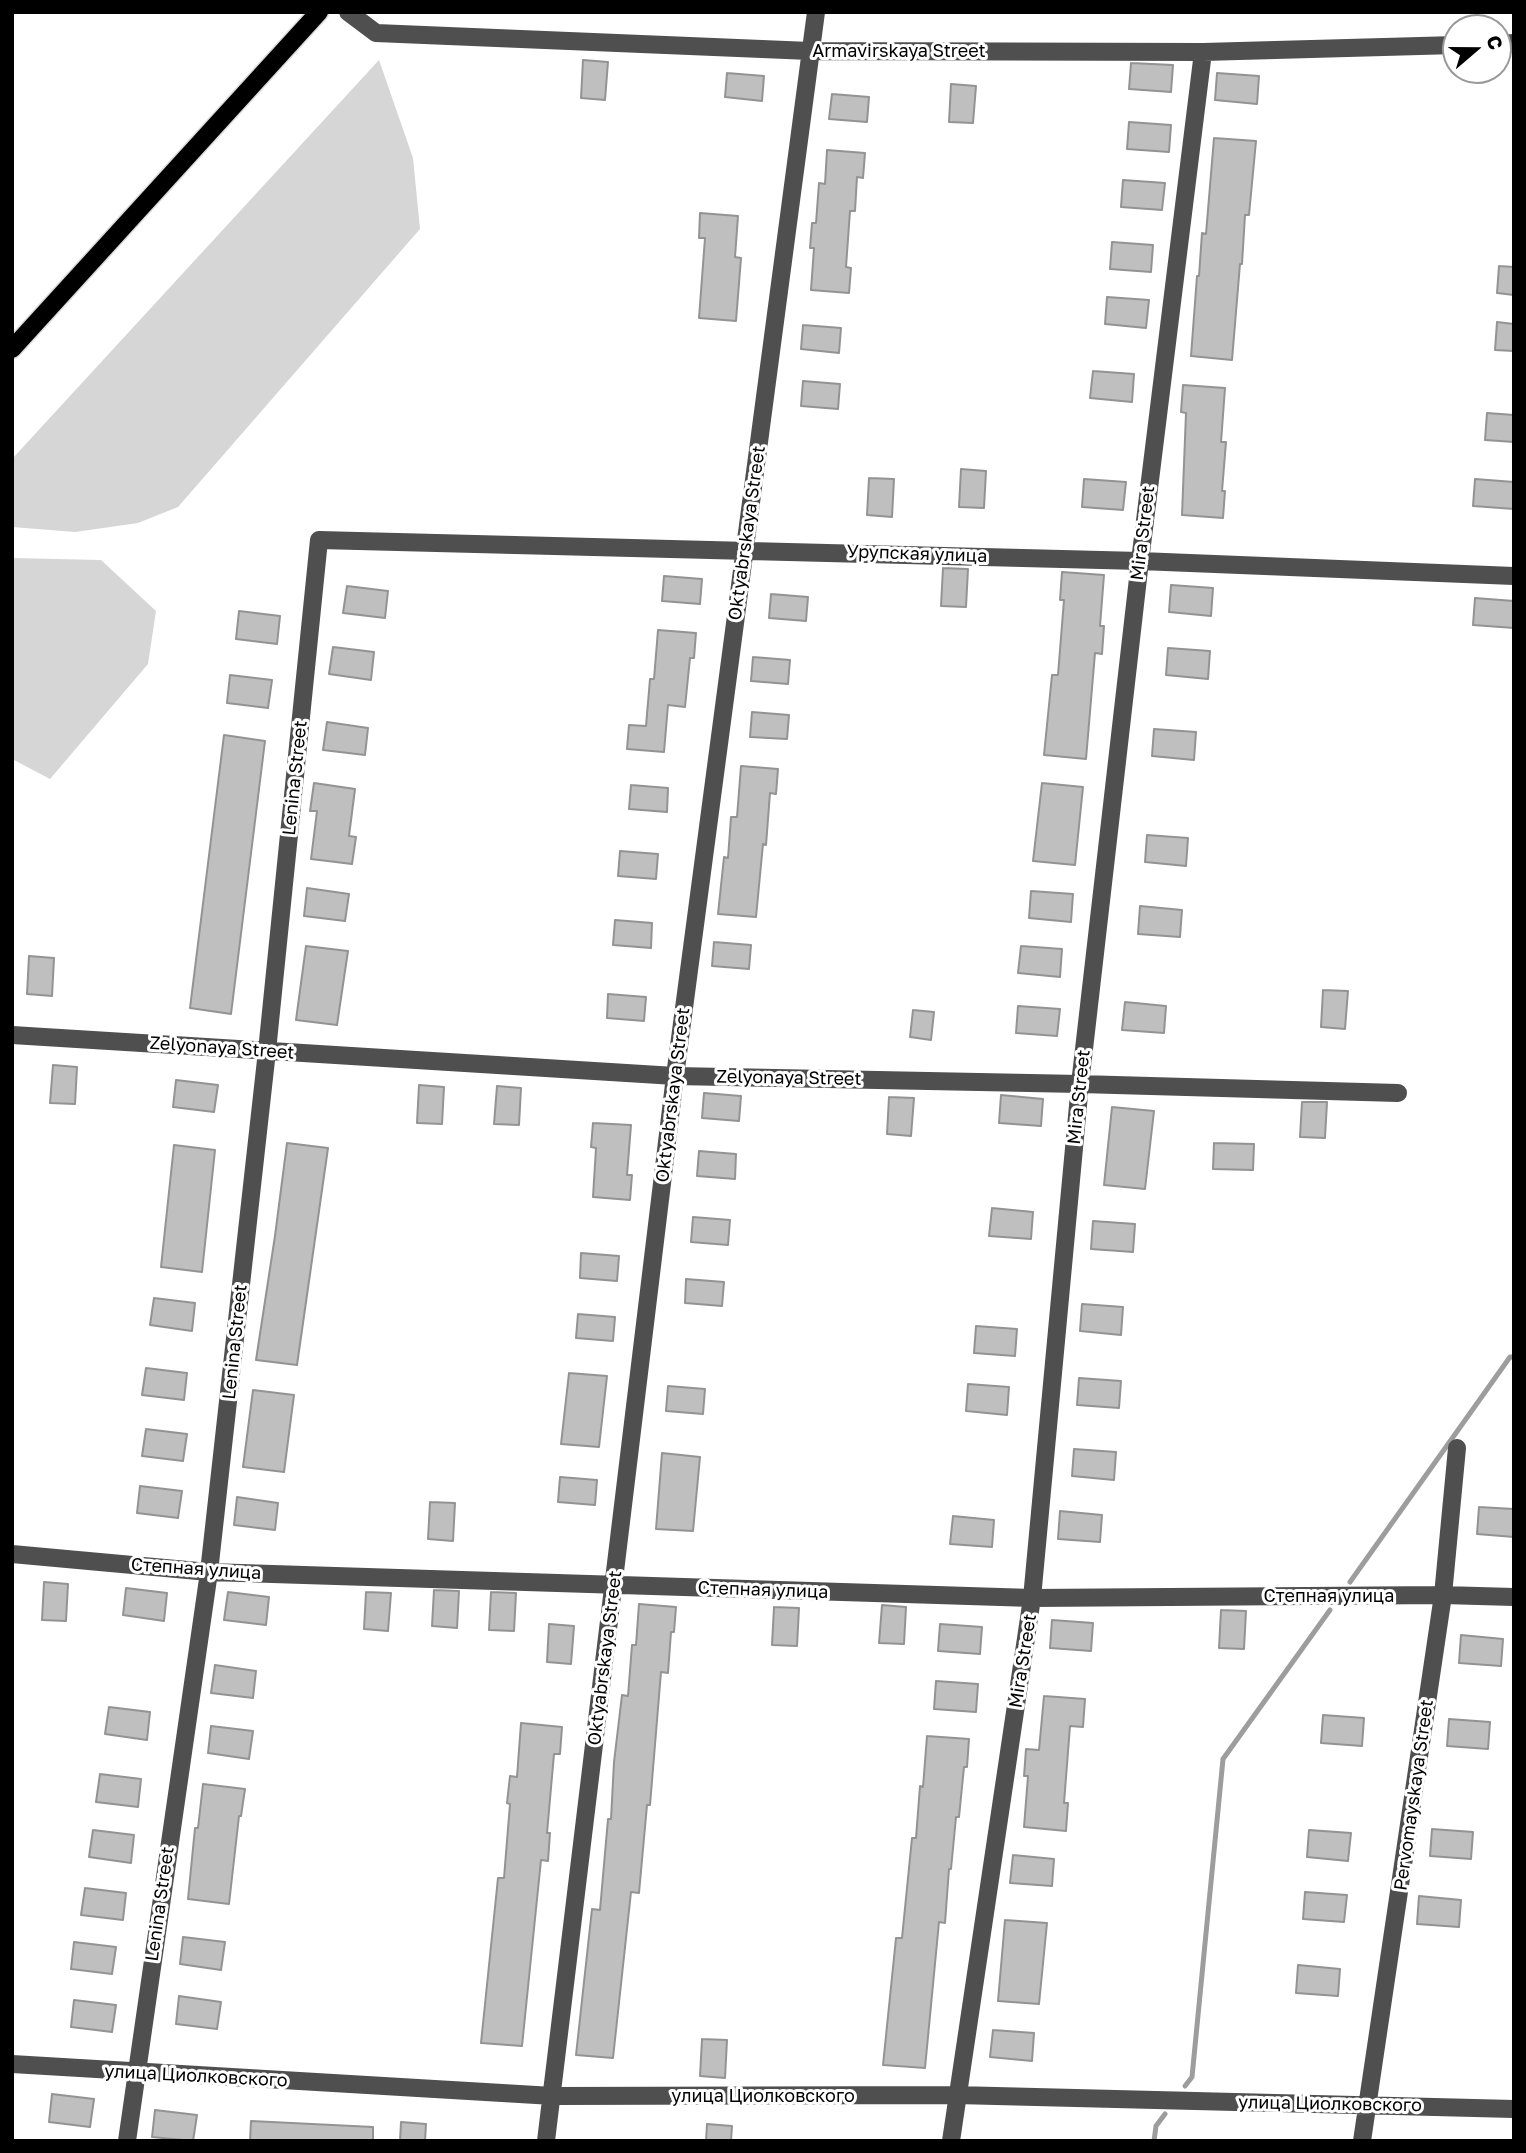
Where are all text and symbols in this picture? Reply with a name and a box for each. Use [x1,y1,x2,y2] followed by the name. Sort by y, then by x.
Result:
[1442,14,1512,84] north arrow
[1482,32,1508,53] text: С
[812,40,986,62] street label: Armavirskaya Street
[724,444,770,622] street label: Oktyabrskaya Street
[1126,484,1160,582] street label: Mira Street
[846,541,988,567] street label: Урупская улица
[278,719,312,837] street label: Lenina Street
[652,1006,694,1184] street label: Oktyabrskaya Street
[149,1032,295,1064] street label: Zelyonaya Street
[1063,1049,1095,1145] street label: Mira Street
[716,1066,862,1090] street label: Zelyonaya Street
[218,1283,252,1401] street label: Lenina Street
[130,1554,262,1584] street label: Степная улица
[584,1569,626,1747] street label: Oktyabrskaya Street
[697,1577,829,1603] street label: Степная улица
[1264,1585,1394,1607] street label: Степная улица
[1005,1612,1041,1710] street label: Mira Street
[1390,1698,1438,1892] street label: Pervomayskaya Street
[141,1845,179,1963] street label: Lenina Street
[104,2060,288,2092] street label: улица Циолковского
[671,2085,855,2107] street label: улица Циолковского
[1238,2092,1422,2116] street label: улица Циолковского

